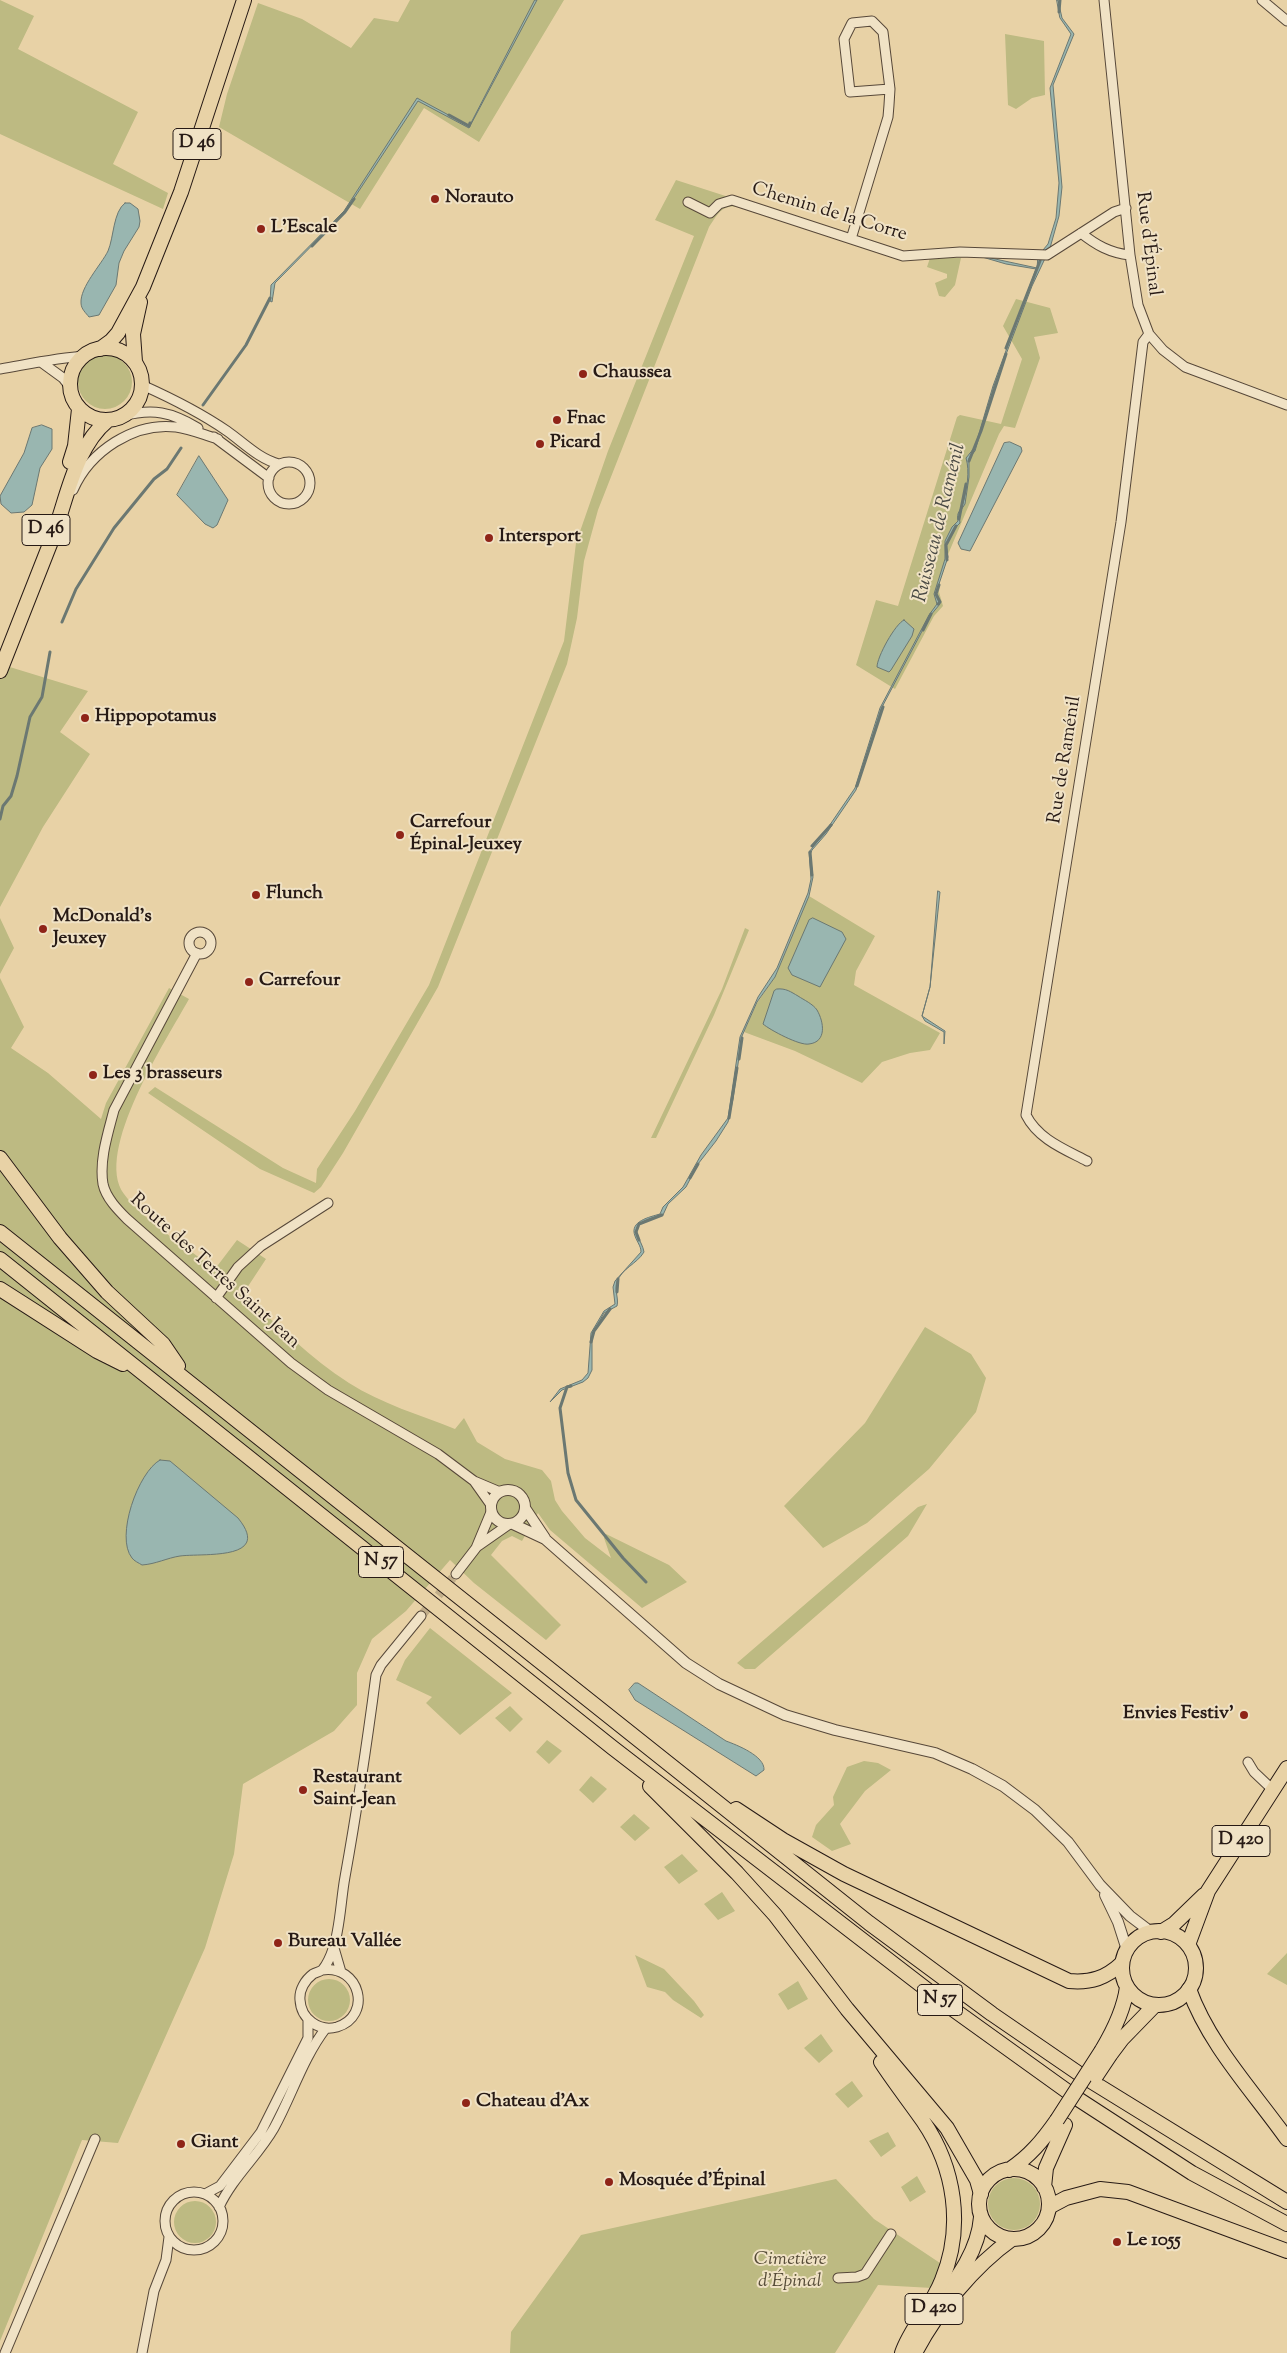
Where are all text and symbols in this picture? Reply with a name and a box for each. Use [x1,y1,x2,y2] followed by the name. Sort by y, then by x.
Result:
[173,128,221,160] road number: D 46
[749,179,909,247] street label: Chemin de la Corre
[445,188,514,210] place label: Norauto
[1129,190,1165,298] street label: Rue d’Épinal
[429,193,441,205] marker: Norauto
[271,218,337,240] place label: L'Escale
[255,223,267,235] marker: L'Escale
[593,363,671,385] place label: Chaussea
[577,368,589,380] marker: Chaussea
[567,409,606,431] place label: Fnac
[551,414,563,426] marker: Fnac
[550,433,601,455] place label: Picard
[534,438,546,450] marker: Picard
[910,441,972,605] water label: Ruisseau de Raménil
[22,514,70,546] road number: D 46
[499,527,581,549] place label: Intersport
[483,532,495,544] marker: Intersport
[1045,694,1087,826] street label: Rue de Raménil
[95,707,216,729] place label: Hippopotamus
[79,712,91,724] marker: Hippopotamus
[410,813,522,857] place label: Carrefour Épinal-Jeuxey
[394,829,406,841] marker: Carrefour Épinal-Jeuxey
[266,884,323,906] place label: Flunch
[250,889,262,901] marker: Flunch
[53,907,152,951] place label: McDonald's Jeuxey
[37,923,49,935] marker: McDonald's Jeuxey
[259,971,340,993] place label: Carrefour
[243,976,255,988] marker: Carrefour
[103,1064,222,1086] place label: Les 3 brasseurs
[87,1069,99,1081] marker: Les 3 brasseurs
[124,1189,304,1355] street label: Route des Terres Saint Jean
[358,1546,404,1578] road number: N 57
[1123,1704,1234,1726] place label: Envies Festiv’
[1238,1709,1250,1721] marker: Envies Festiv’
[313,1768,402,1812] place label: Restaurant Saint-Jean
[297,1784,309,1796] marker: Restaurant Saint-Jean
[1212,1825,1270,1856] road number: D 420
[288,1932,401,1954] place label: Bureau Vallée
[272,1937,284,1949] marker: Bureau Vallée
[918,1984,962,2016] road number: N 57
[476,2092,589,2114] place label: Chateau d'Ax
[460,2097,472,2109] marker: Chateau d'Ax
[191,2133,238,2155] place label: Giant
[175,2138,187,2150] marker: Giant
[619,2171,765,2193] place label: Mosquée d'Épinal
[603,2176,615,2188] marker: Mosquée d'Épinal
[1127,2231,1181,2253] place label: Le 1055
[1111,2236,1123,2248] marker: Le 1055
[754,2250,826,2294] park label: Cimetière d'Épinal
[905,2294,963,2324] road number: D 420

